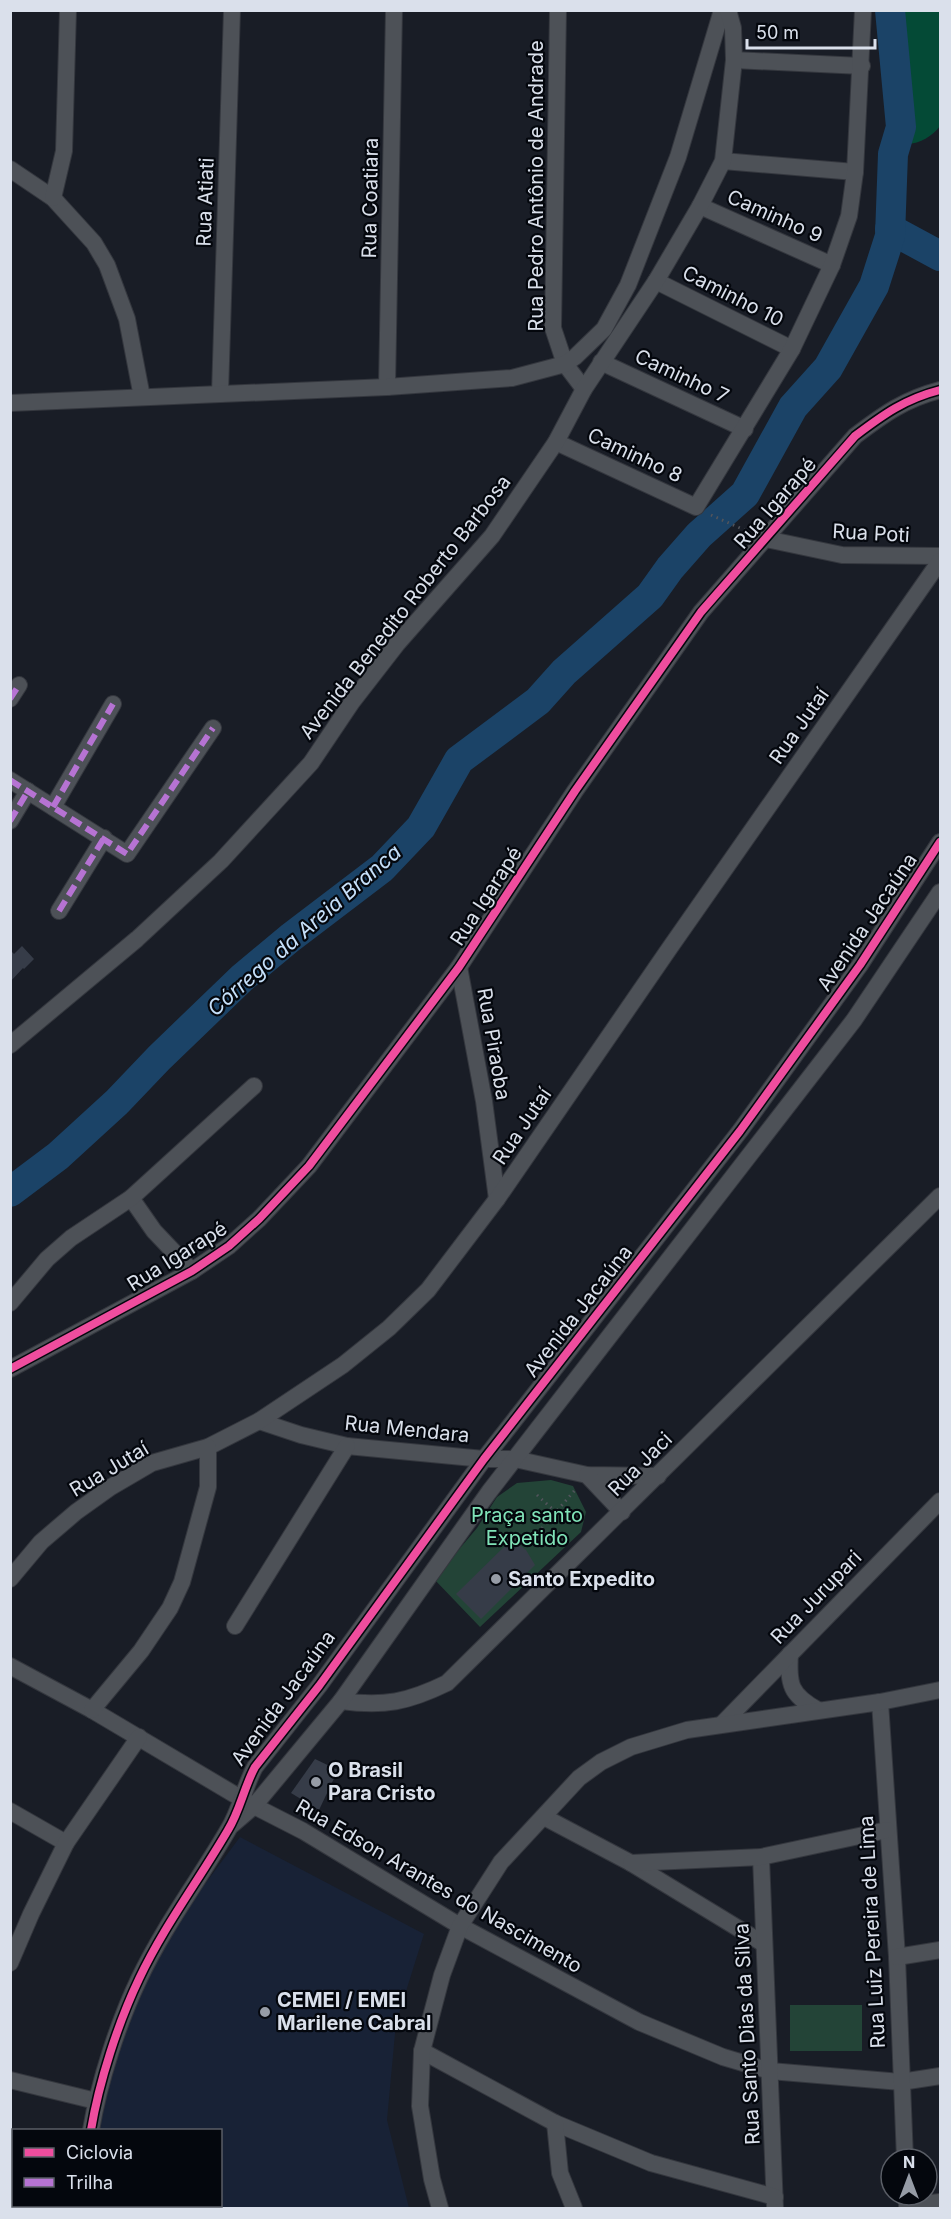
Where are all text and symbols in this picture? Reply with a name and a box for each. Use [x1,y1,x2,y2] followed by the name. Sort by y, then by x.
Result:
[747,12,874,50] scale bar
[756,22,799,43] text: 50 m
[524,40,548,332] street label: Rua Pedro Antônio de Andrade
[357,137,383,259] street label: Rua Coatiara
[191,157,219,247] street label: Rua Atiati
[724,184,826,248] street label: Caminho 9
[678,260,788,332] street label: Caminho 10
[631,344,733,408] street label: Caminho 7
[584,423,686,487] street label: Caminho 8
[729,452,821,554] street label: Rua Igarapé
[294,470,516,744] street label: Avenida Benedito Roberto Barbosa
[832,519,910,547] street label: Rua Poti
[764,683,834,769] street label: Rua Jutaí
[202,839,406,1021] water label: Córrego da Areia Branca
[445,842,527,950] street label: Rua Igarapé
[812,849,922,995] street label: Avenida Jacaúna
[472,986,516,1102] street label: Rua Piraoba
[488,1083,557,1169] street label: Rua Jutaí
[123,1216,231,1296] street label: Rua Igarapé
[519,1240,637,1382] street label: Avenida Jacaúna
[343,1411,471,1447] street label: Rua Mendara
[603,1427,677,1501] street label: Rua Jaci
[65,1436,153,1502] street label: Rua Jutaí
[471,1503,583,1550] park label: Praça santo Expetido
[766,1545,866,1649] street label: Rua Jurupari
[508,1567,655,1591] place label: Santo Expedito
[489,1572,503,1586] marker: Santo Expedito
[226,1626,340,1770] street label: Avenida Jacaúna
[328,1758,436,1805] place label: O Brasil Para Cristo
[309,1775,323,1789] marker: O Brasil Para Cristo
[292,1794,586,1978] street label: Rua Edson Arantes do Nascimento
[854,1815,890,2049] street label: Rua Luiz Pereira de Lima
[729,1922,765,2146] street label: Rua Santo Dias da Silva
[277,1988,431,2035] place label: CEMEI / EMEI Marilene Cabral
[258,2005,272,2019] marker: CEMEI / EMEI Marilene Cabral
[12,2129,222,2207] legend
[66,2142,133,2163] text: Ciclovia
[879,2147,939,2207] north arrow
[903,2152,915,2172] text: N
[66,2172,113,2193] text: Trilha

